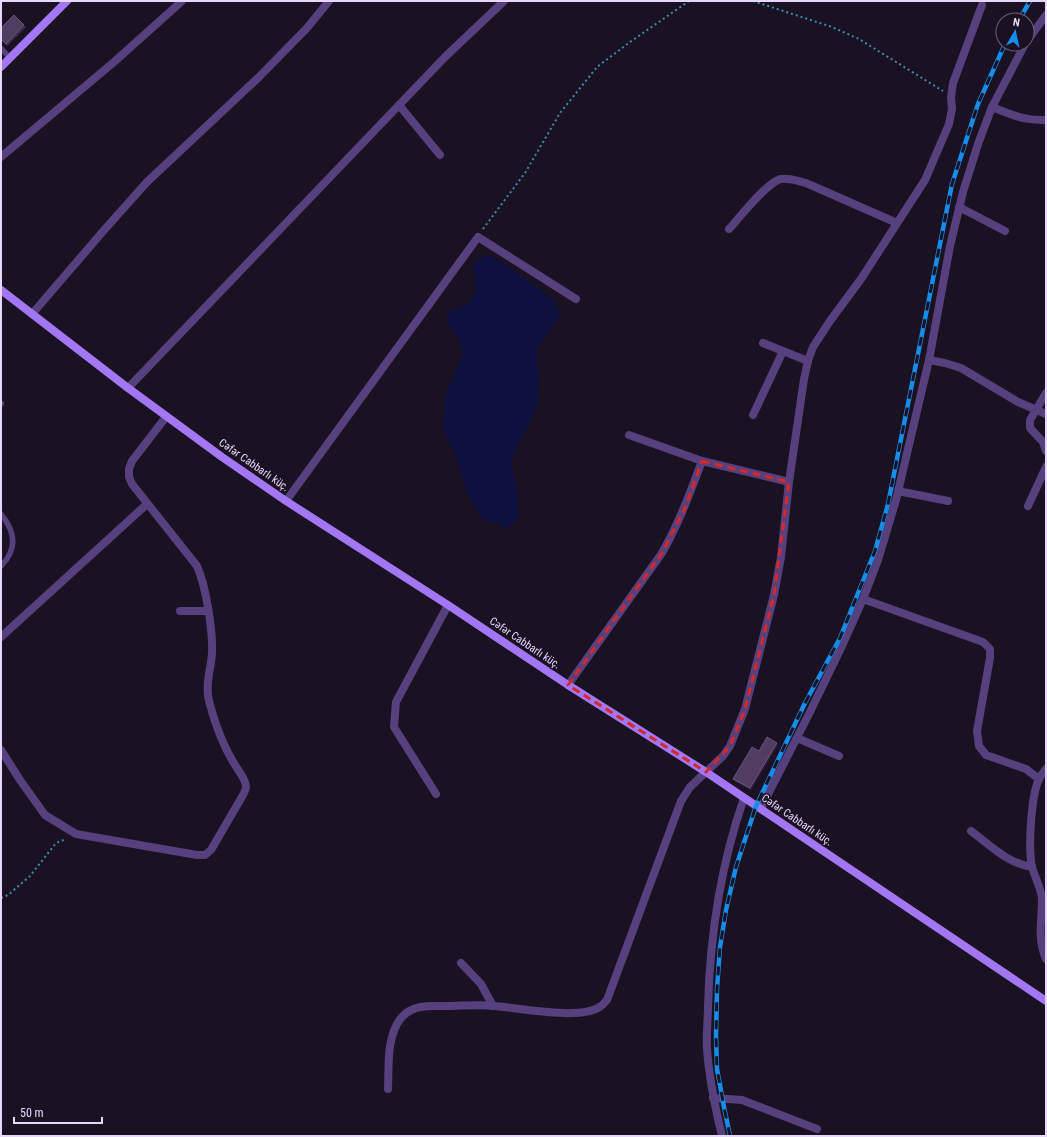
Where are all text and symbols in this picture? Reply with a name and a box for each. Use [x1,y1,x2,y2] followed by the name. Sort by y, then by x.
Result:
[995,12,1035,52] north arrow
[1012,16,1021,30] text: N
[216,436,292,494] street label: Cəfər Cabbarlı küç.
[487,614,563,672] street label: Cəfər Cabbarlı küç.
[759,791,835,849] street label: Cəfər Cabbarlı küç.
[14,1099,102,1125] scale bar
[20,1106,44,1120] text: 50 m

